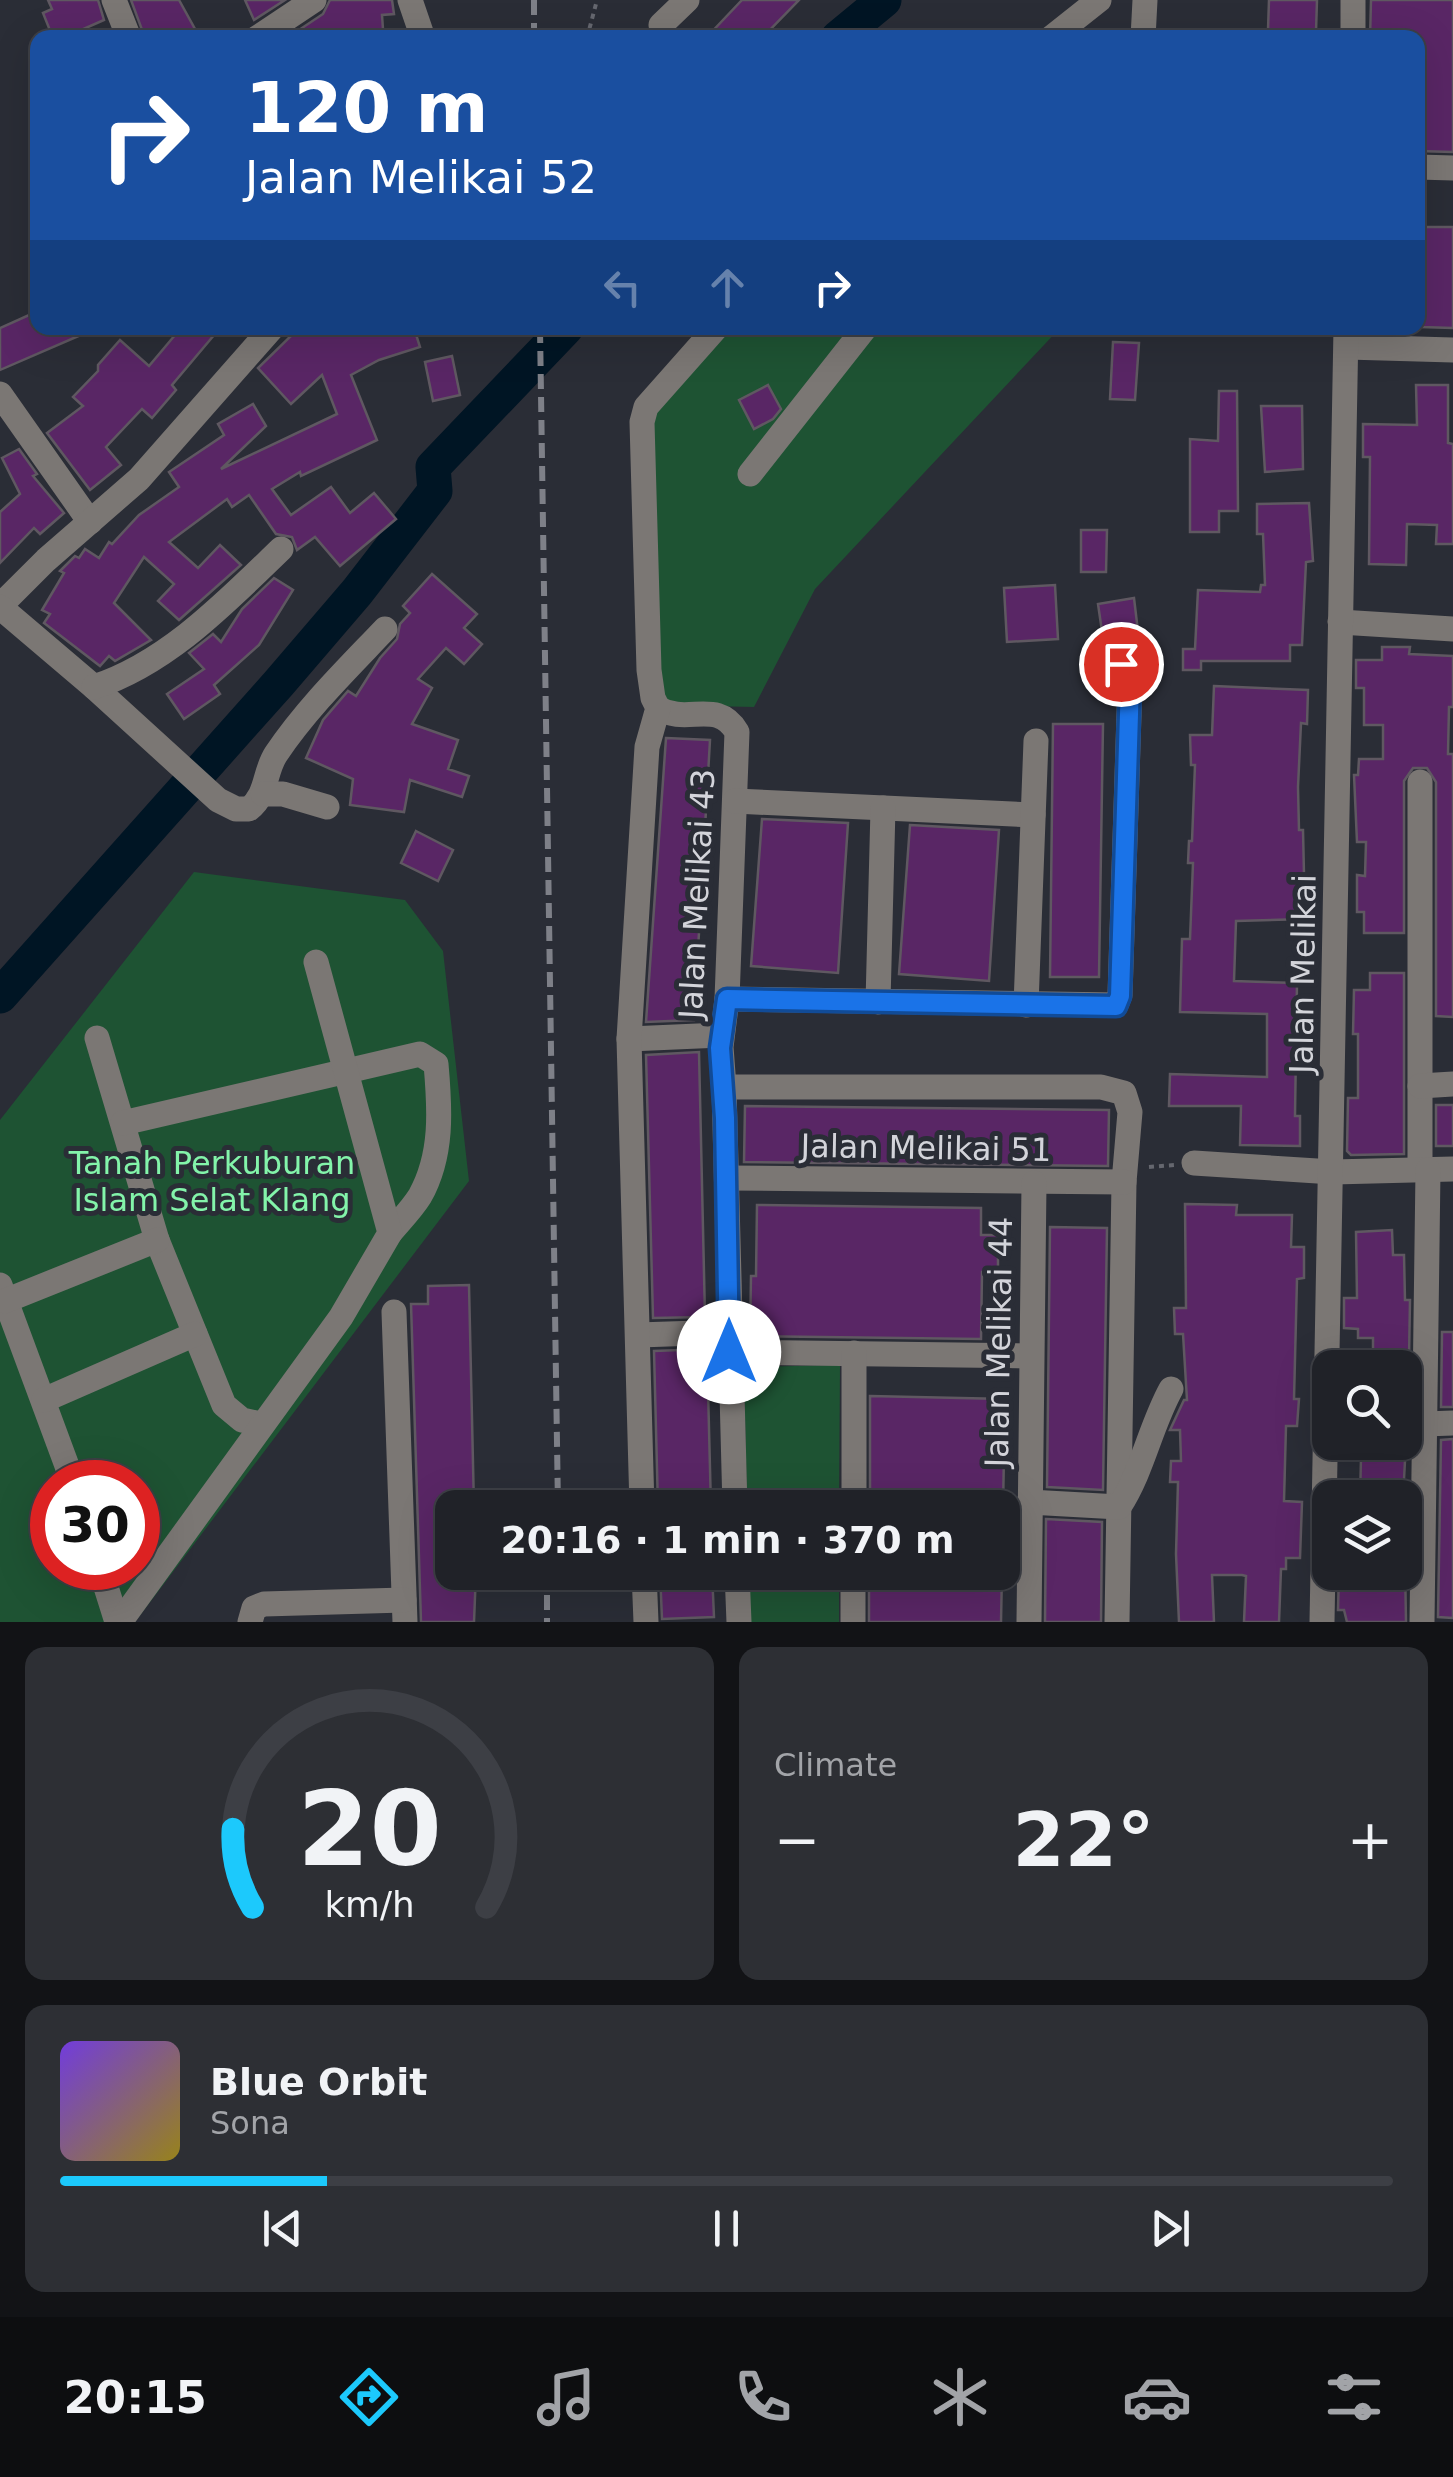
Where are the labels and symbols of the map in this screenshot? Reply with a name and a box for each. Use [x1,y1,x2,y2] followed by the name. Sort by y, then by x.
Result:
[1079,622,1164,707] pin
[671,768,723,1022] street label: Jalan Melikai 43
[1282,874,1324,1076] street label: Jalan Melikai
[798,1127,1052,1169] street label: Jalan Melikai 51
[68,1144,355,1219] park label: Tanah Perkuburan Islam Selat Klang
[978,1216,1020,1470] street label: Jalan Melikai 44
[677,1300,781,1404] position arrow
[30,1460,160,1590] speed limit sign: 30

